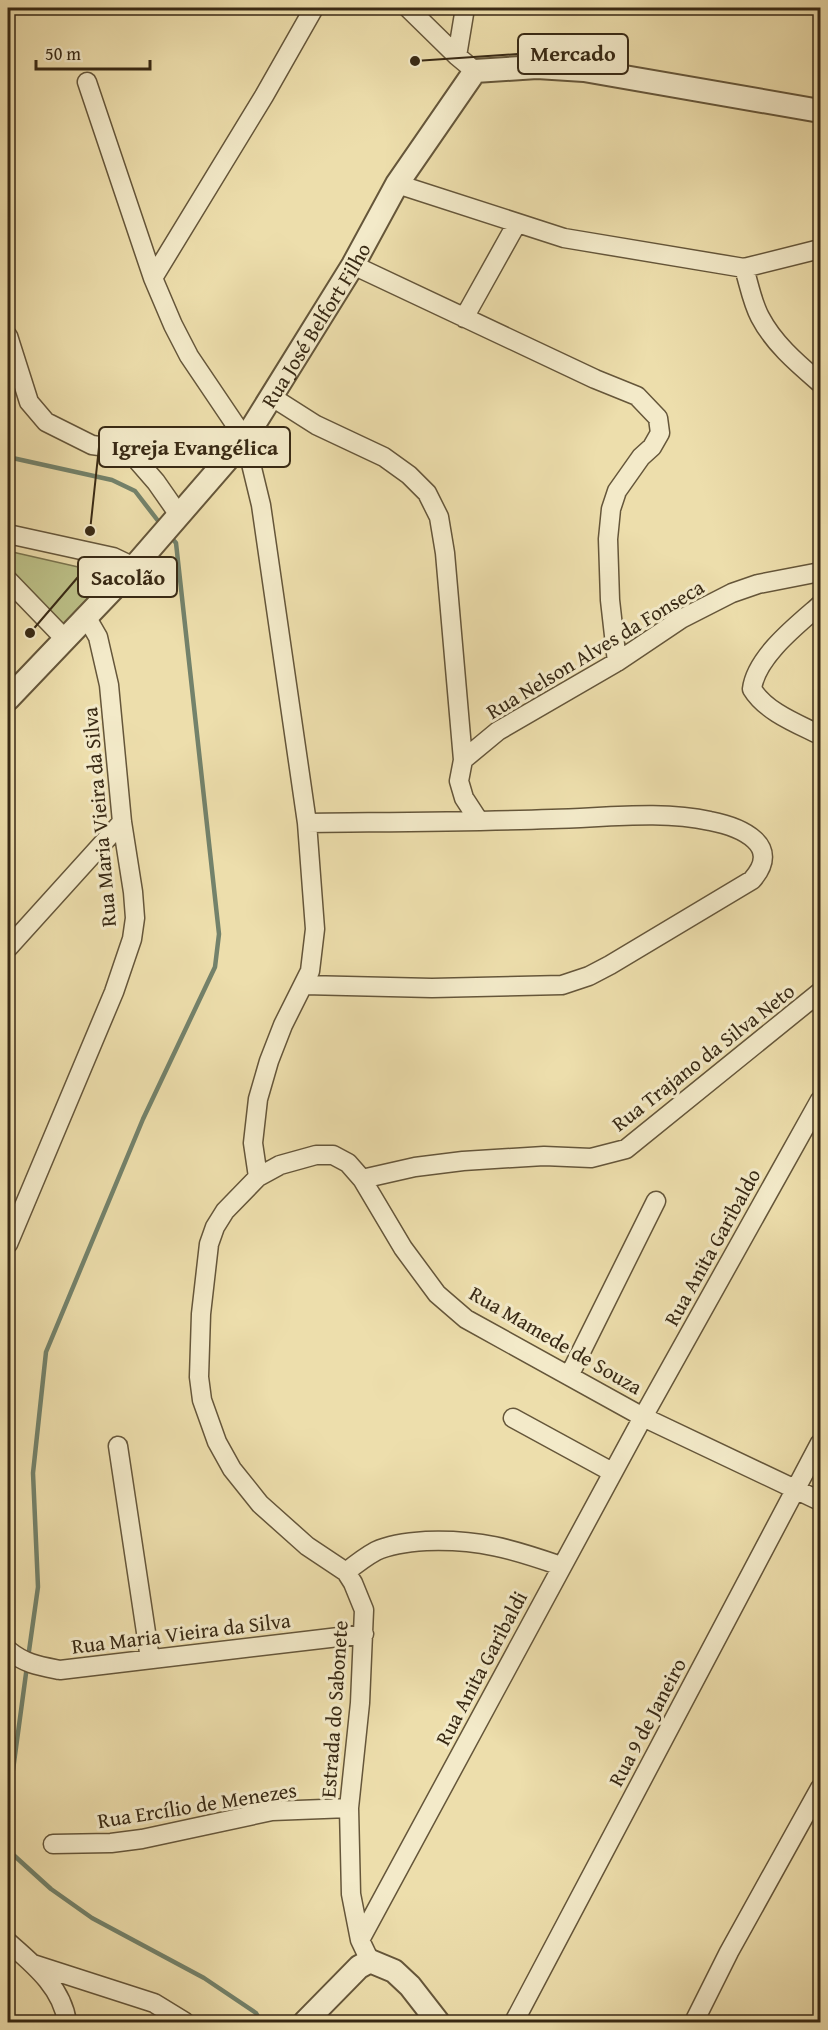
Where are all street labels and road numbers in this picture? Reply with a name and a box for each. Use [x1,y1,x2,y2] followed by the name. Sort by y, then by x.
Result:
[253,237,378,413] street label: Rua José Belfort Filho
[480,571,710,727] street label: Rua Nelson Alves da Fonseca
[74,706,124,928] street label: Rua Maria Vieira da Silva
[605,976,801,1138] street label: Rua Trajano da Silva Neto
[656,1163,768,1331] street label: Rua Anita Garibaldo
[464,1278,648,1402] street label: Rua Mamede de Souza
[427,1585,535,1751] street label: Rua Anita Garibaldi
[70,1604,292,1662] street label: Rua Maria Vieira da Silva
[312,1619,356,1799] street label: Estrada do Sabonete
[600,1652,694,1792] street label: Rua 9 de Janeiro
[95,1774,299,1836] street label: Rua Ercílio de Menezes

